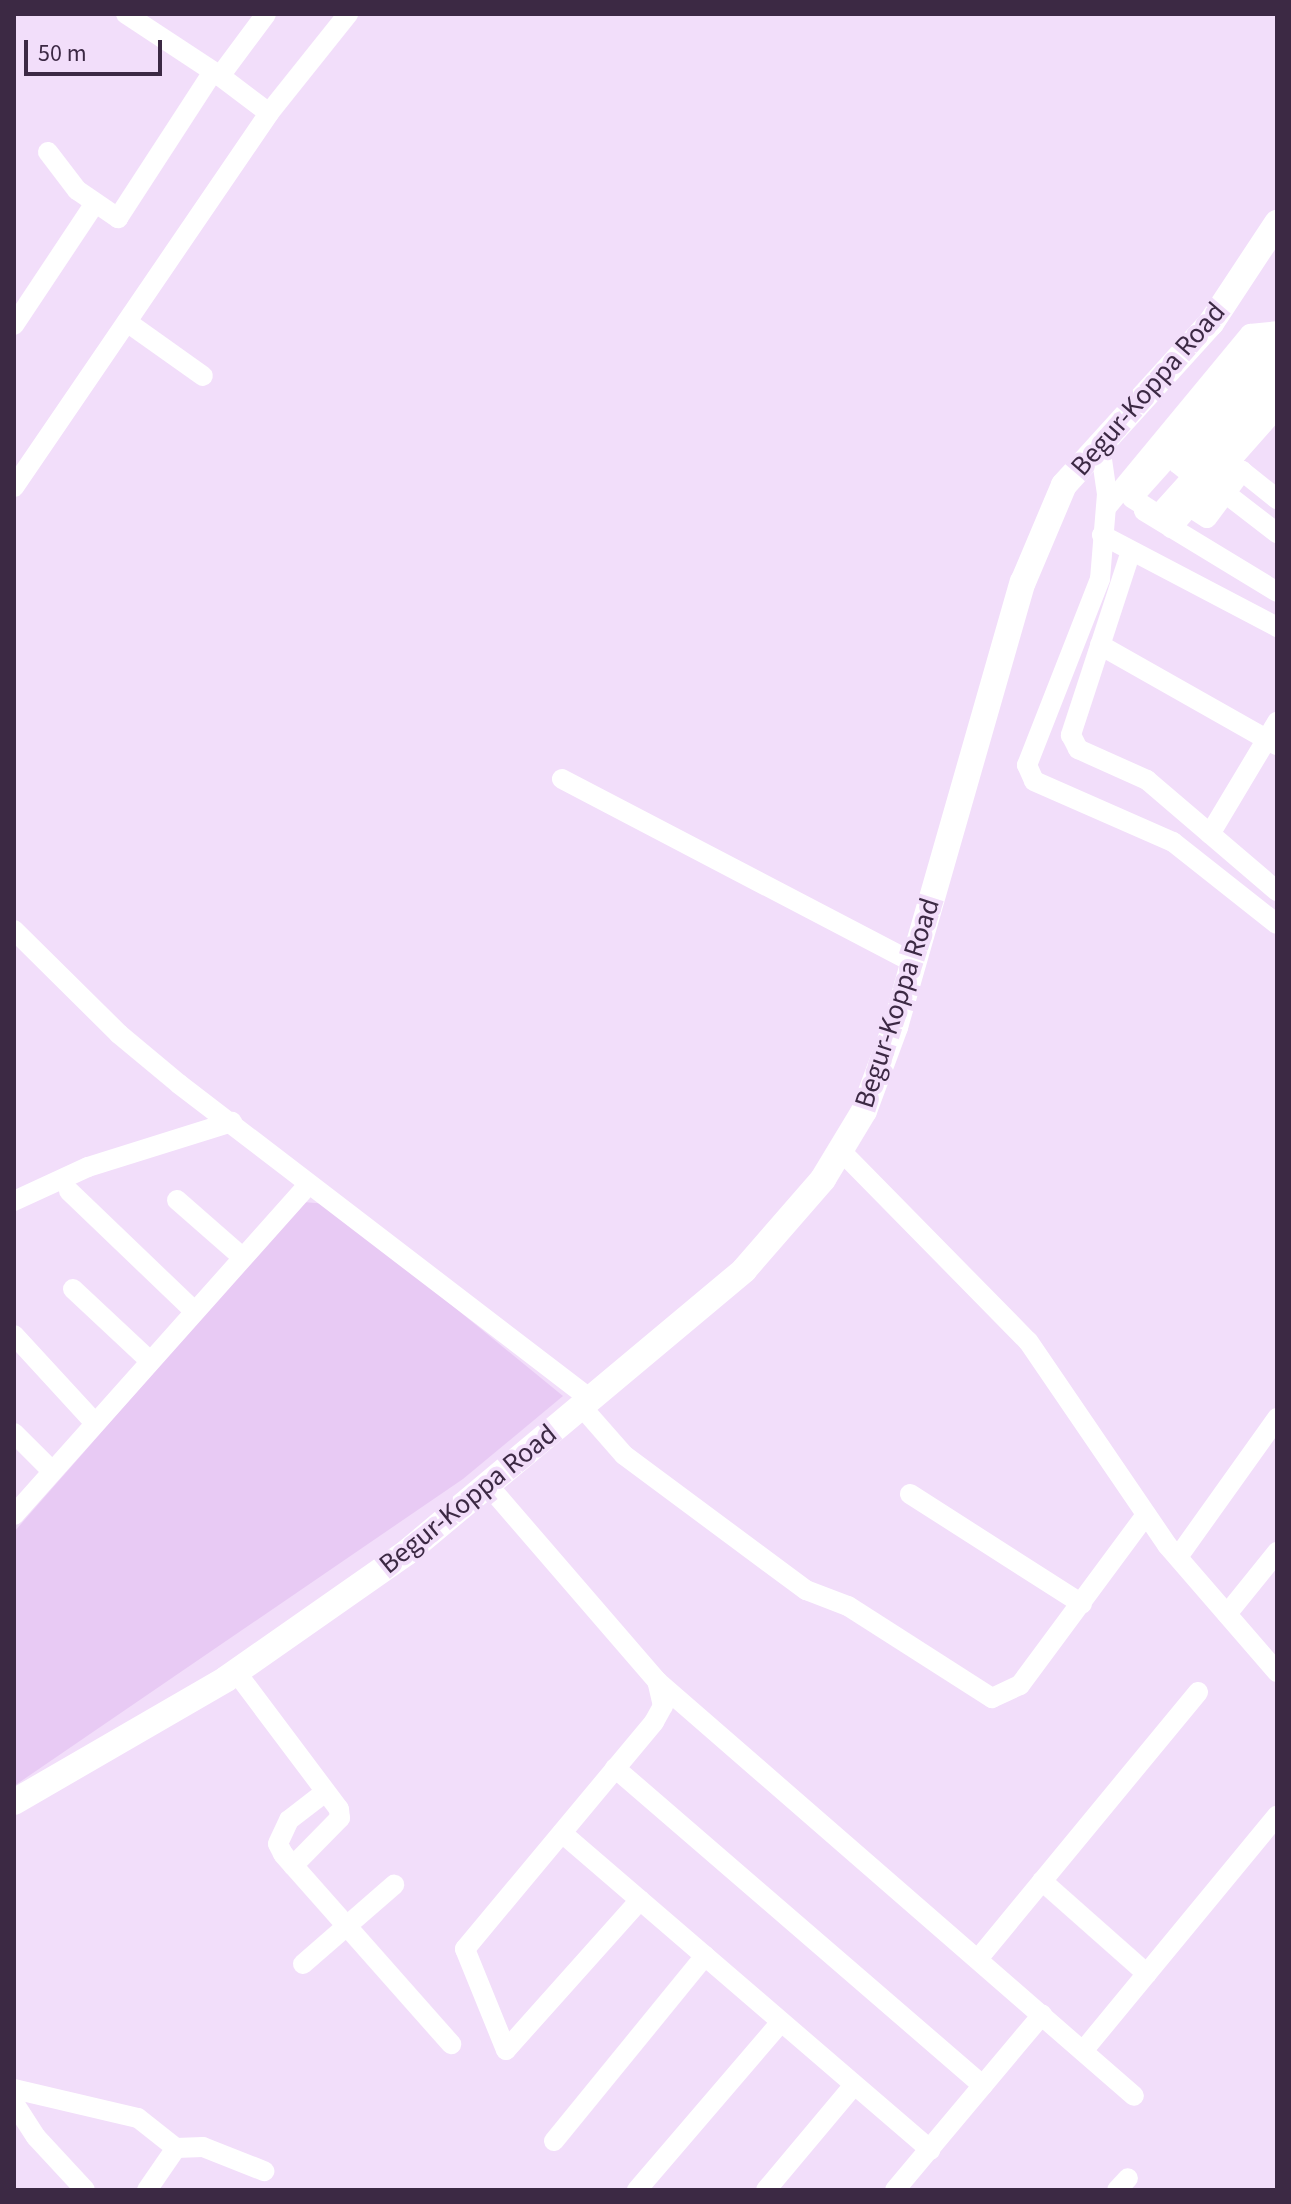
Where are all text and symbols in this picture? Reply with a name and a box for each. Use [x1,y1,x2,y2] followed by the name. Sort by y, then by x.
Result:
[28,24,166,74] scale bar
[38,36,87,71] text: 50 m
[1064,295,1232,483] street label: Begur-Koppa Road
[847,894,947,1112] street label: Begur-Koppa Road
[372,1417,564,1581] street label: Begur-Koppa Road

